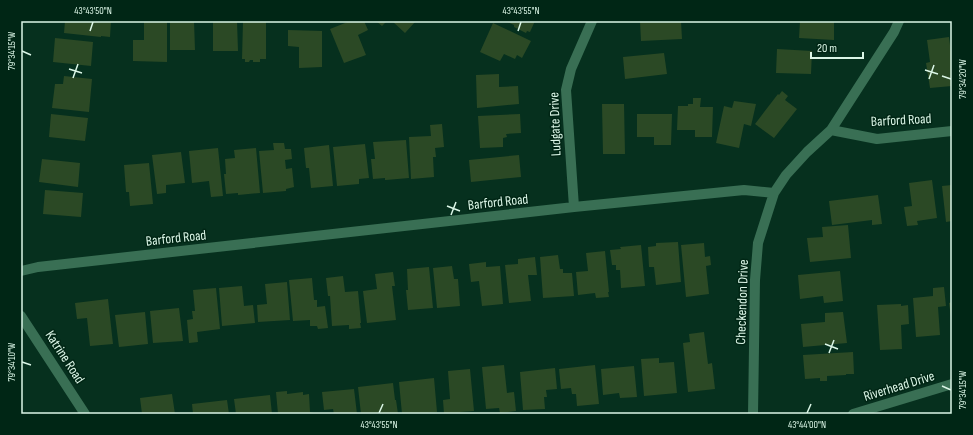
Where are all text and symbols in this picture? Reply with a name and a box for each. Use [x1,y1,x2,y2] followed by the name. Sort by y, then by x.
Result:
[74,5,112,17] text: 43°43'50"N
[502,5,540,17] text: 43°43'55"N
[6,31,18,70] text: 79°34'15"W
[811,34,863,60] scale bar
[817,41,837,56] text: 20 m
[957,59,969,99] text: 79°34'20"W
[545,92,565,156] street label: Ludgate Drive
[870,110,932,130] street label: Barford Road
[467,190,529,214] street label: Barford Road
[145,226,207,250] street label: Barford Road
[732,259,752,345] street label: Checkendon Drive
[42,327,88,387] street label: Katrine Road
[6,342,18,381] text: 79°34'10"W
[861,367,937,405] street label: Riverhead Drive
[957,370,969,409] text: 79°34'15"W
[360,419,398,431] text: 43°43'55"N
[788,419,826,431] text: 43°44'00"N

